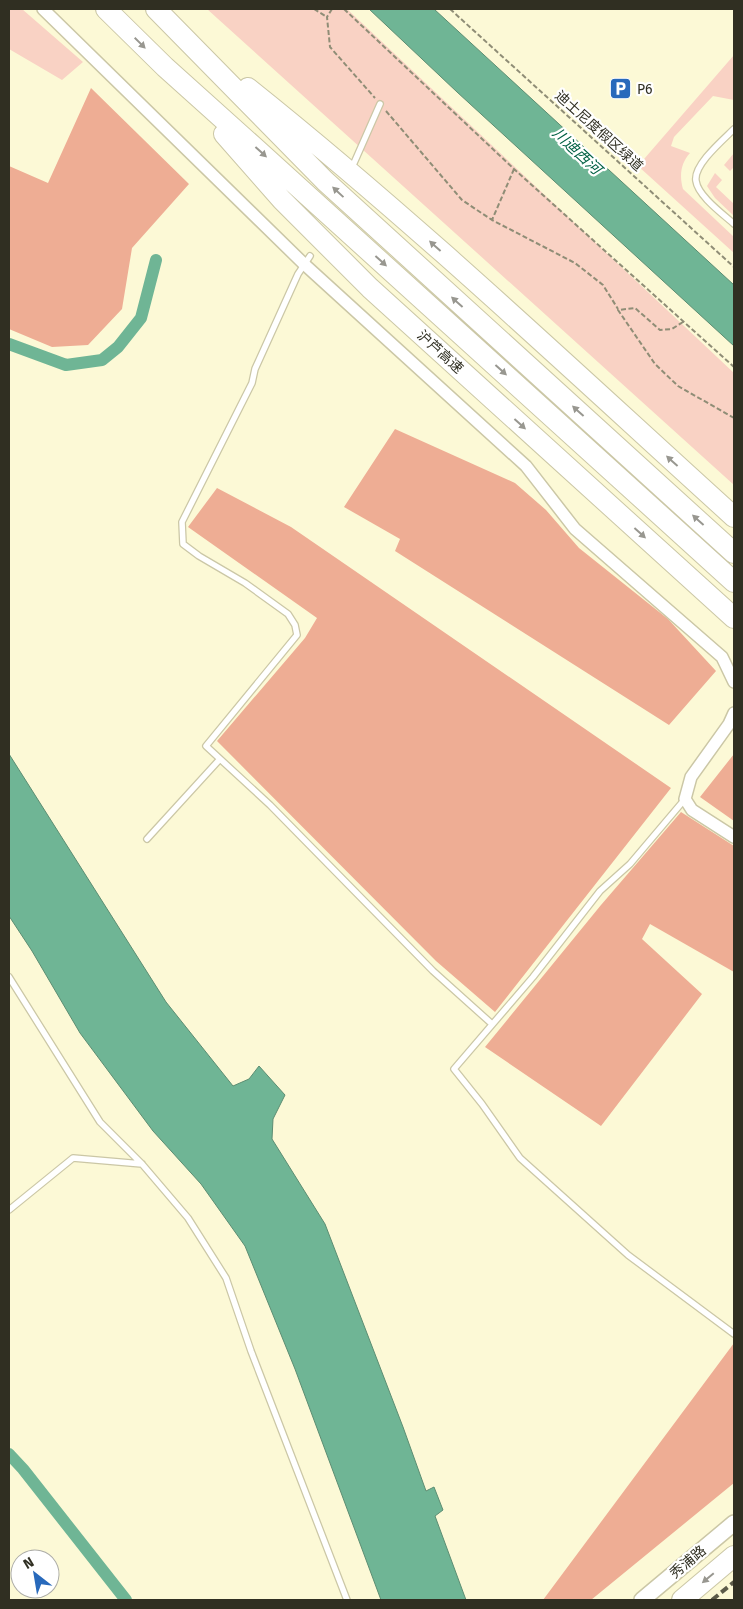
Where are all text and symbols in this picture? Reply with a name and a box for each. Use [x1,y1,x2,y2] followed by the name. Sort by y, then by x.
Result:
[134,37,146,49] one-way arrow
[609,77,633,101] parking icon: P6
[637,81,652,98] place label: P6
[552,87,646,175] street label: 迪士尼度假区绿道
[549,124,607,180] water label: 川迪西河
[254,146,266,158] one-way arrow
[332,186,344,198] one-way arrow
[429,240,442,251] one-way arrow
[375,255,387,267] one-way arrow
[452,296,464,308] one-way arrow
[414,327,466,377] street label: 沪芦高速
[495,365,508,376] one-way arrow
[572,405,584,417] one-way arrow
[513,418,525,430] one-way arrow
[667,455,679,467] one-way arrow
[693,514,705,526] one-way arrow
[634,527,646,539] one-way arrow
[666,1542,710,1582] street label: 秀浦路
[10,1549,60,1599] north arrow
[20,1554,37,1573] text: N
[702,1573,715,1584] one-way arrow

